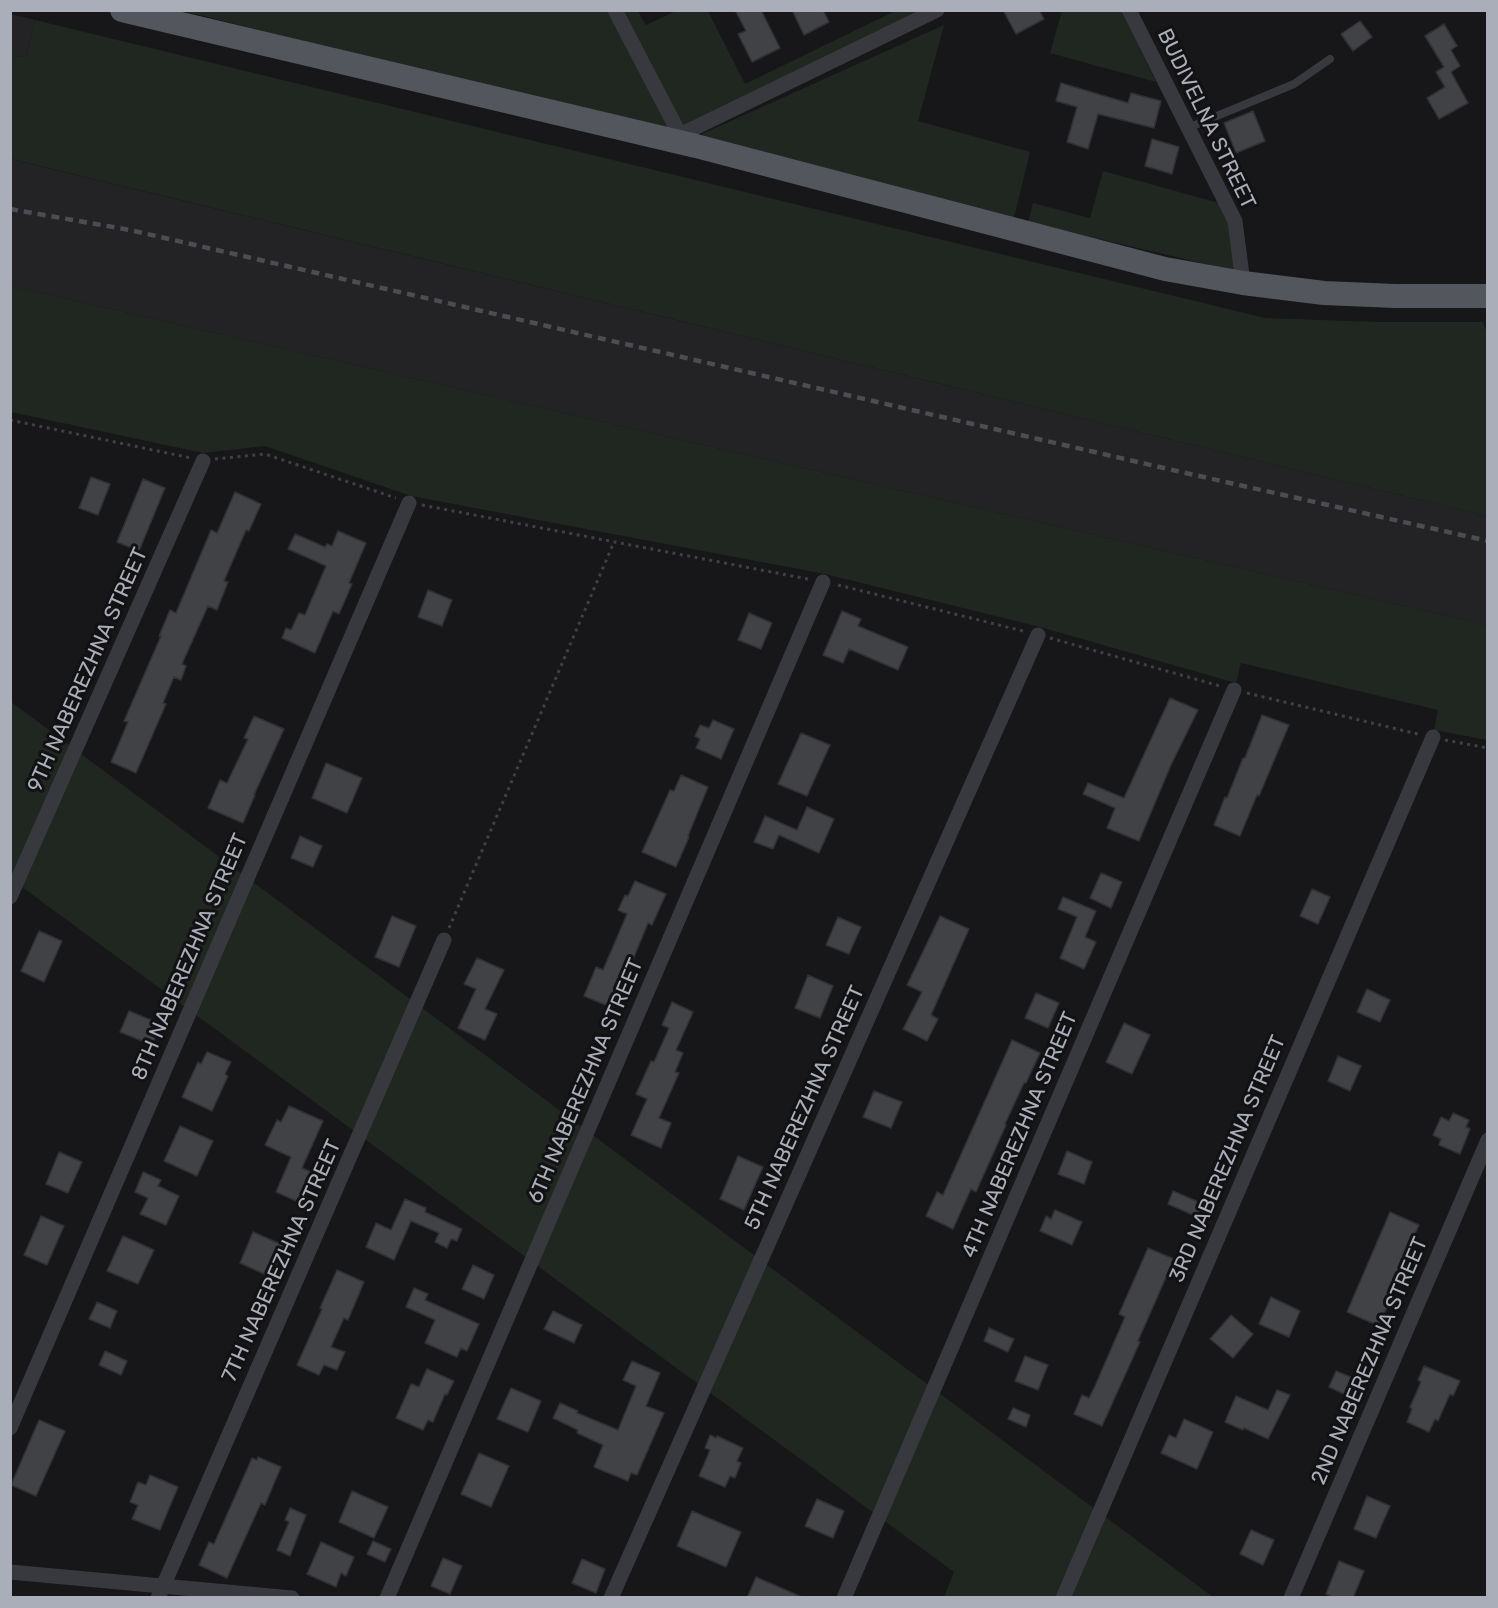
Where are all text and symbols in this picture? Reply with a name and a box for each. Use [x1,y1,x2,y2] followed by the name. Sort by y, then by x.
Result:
[1151,25,1261,213] street label: BUDIVELNA STREET
[23,544,153,796] street label: 9TH NABEREZHNA STREET
[127,830,253,1084] street label: 8TH NABEREZHNA STREET
[523,955,649,1207] street label: 6TH NABEREZHNA STREET
[740,982,870,1234] street label: 5TH NABEREZHNA STREET
[957,1008,1083,1262] street label: 4TH NABEREZHNA STREET
[1164,1032,1292,1286] street label: 3RD NABEREZHNA STREET
[217,1136,347,1386] street label: 7TH NABEREZHNA STREET
[1306,1234,1434,1488] street label: 2ND NABEREZHNA STREET

